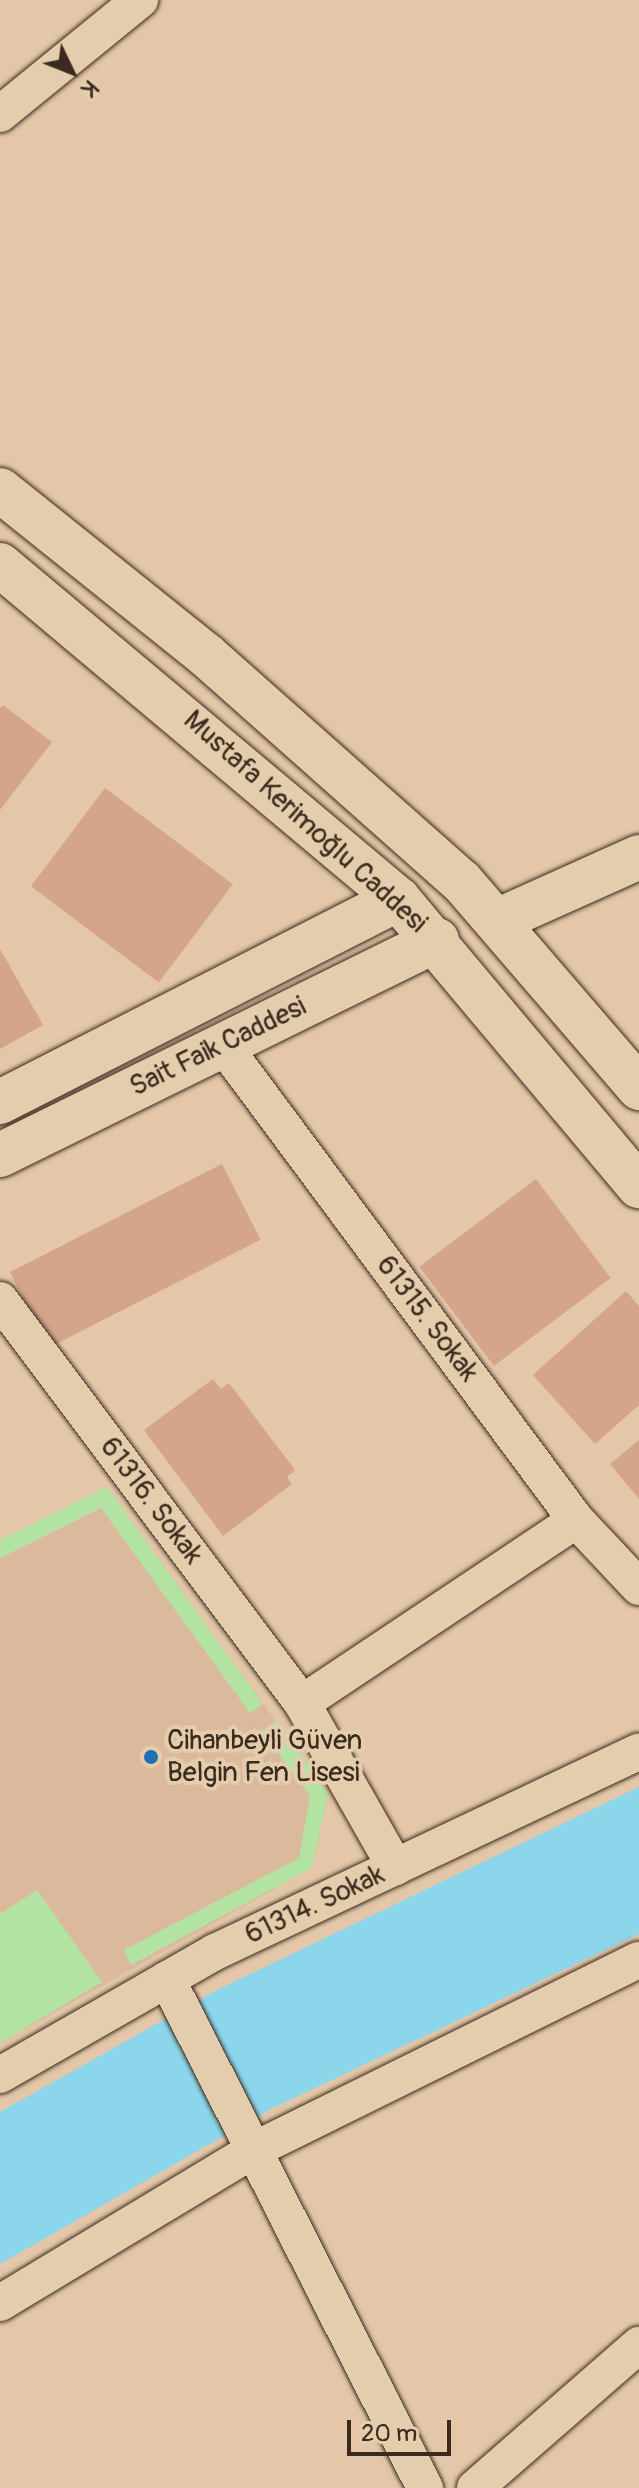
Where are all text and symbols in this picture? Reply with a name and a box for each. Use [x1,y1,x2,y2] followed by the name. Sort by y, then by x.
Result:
[32,32,112,112] north arrow
[75,74,104,103] text: K
[176,704,434,940] street label: Mustafa Kerimoğlu Caddesi
[124,990,312,1104] street label: Sait Faik Caddesi
[369,1249,485,1389] street label: 61315. Sokak
[92,1431,210,1571] street label: 61316. Sokak
[167,1724,362,1790] place label: Cihanbeyli Güven Belgin Fen Lisesi
[142,1748,160,1766] marker: Cihanbeyli Güven Belgin Fen Lisesi
[240,1858,390,1952] street label: 61314. Sokak
[351,2404,455,2454] scale bar
[361,2419,417,2448] text: 20 m

